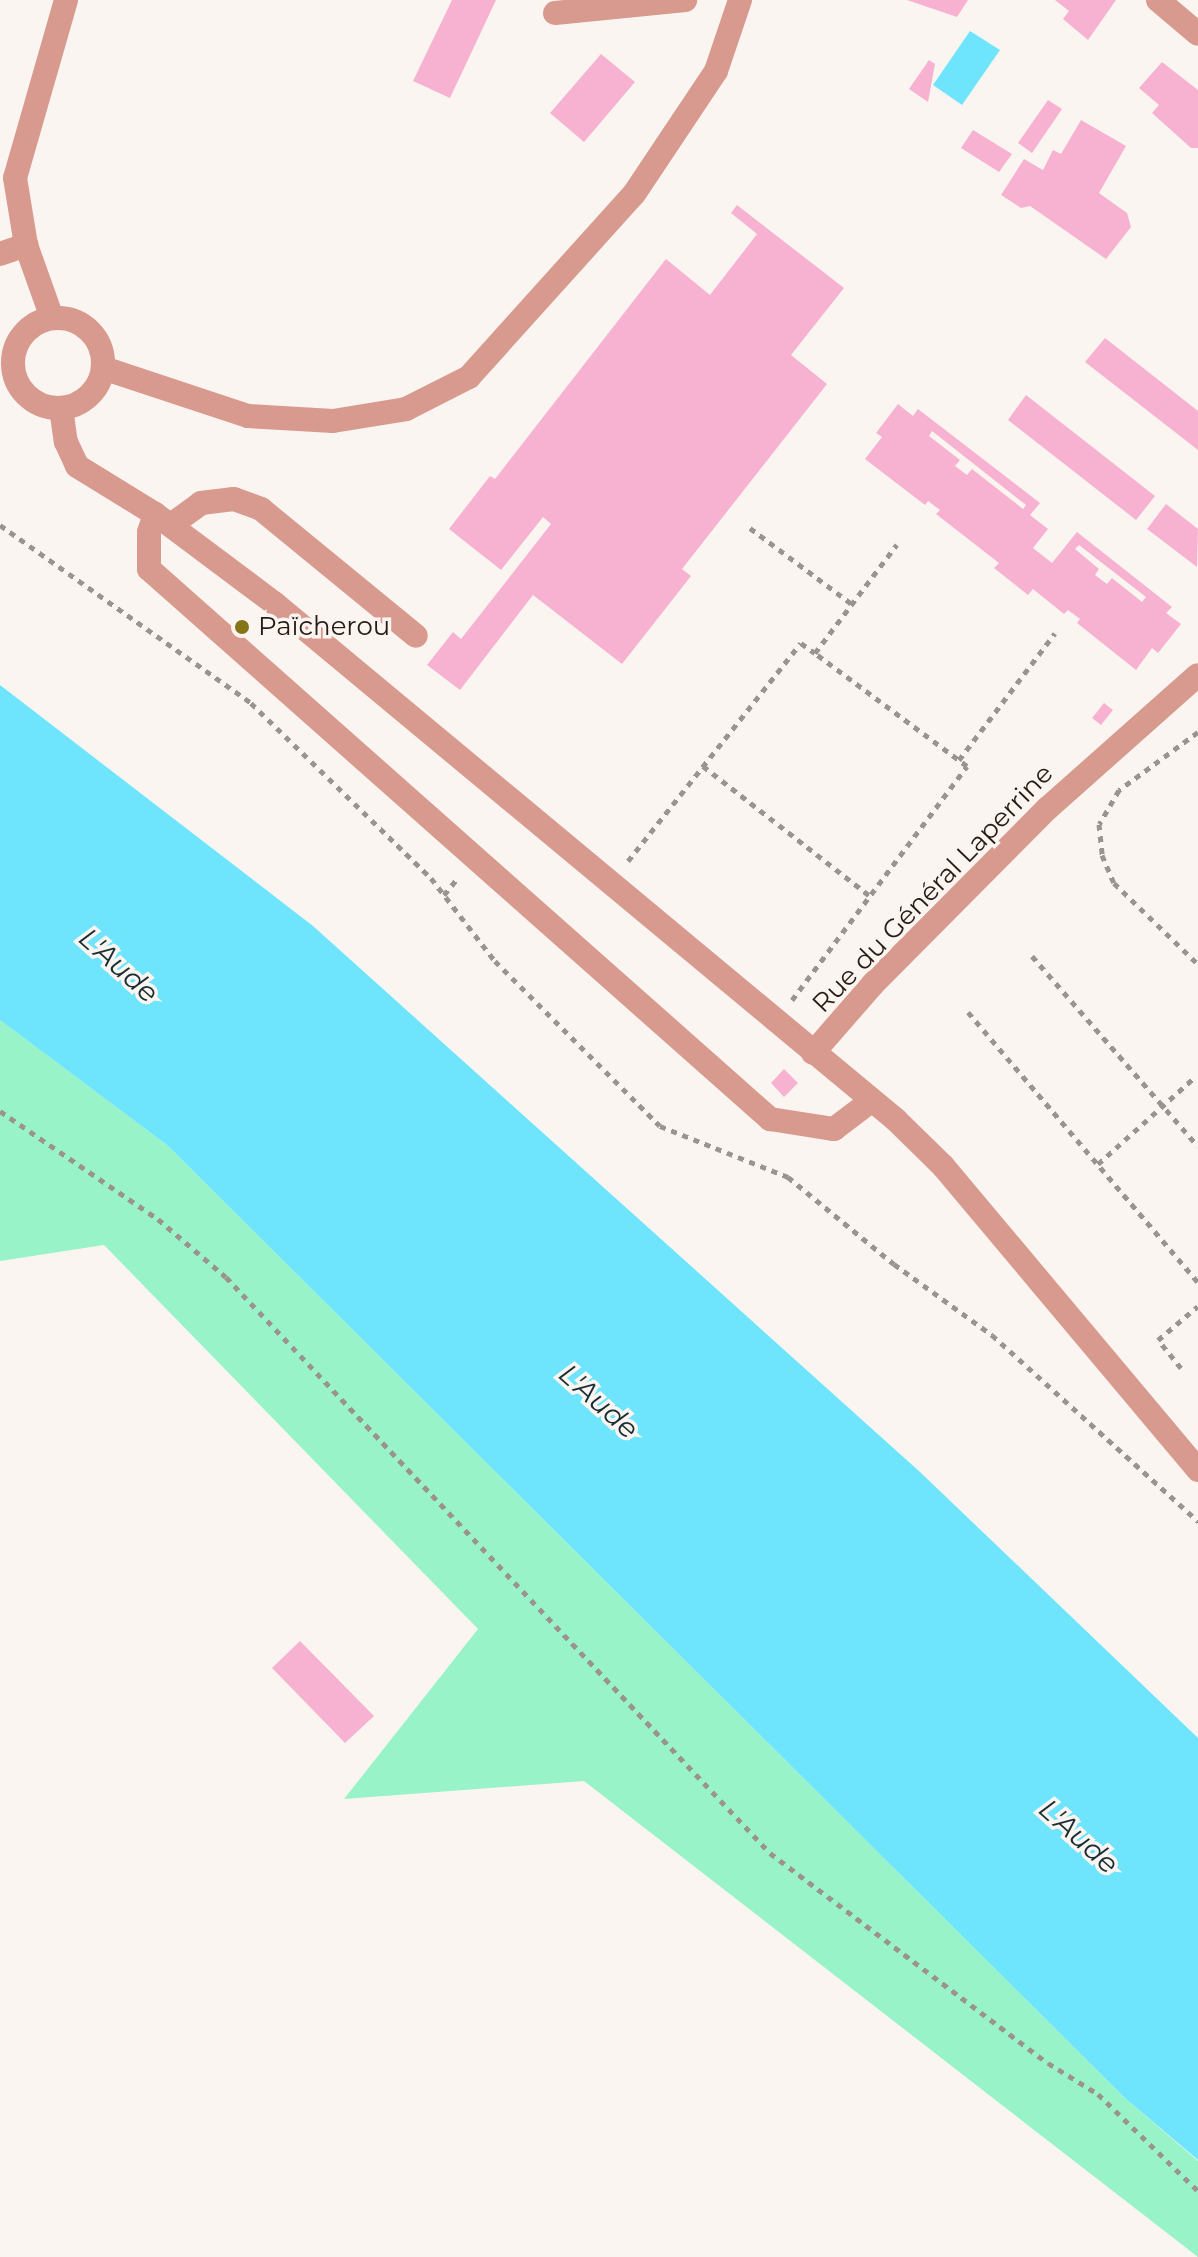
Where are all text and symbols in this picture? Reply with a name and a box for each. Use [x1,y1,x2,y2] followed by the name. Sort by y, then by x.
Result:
[258,611,390,643] place label: Païcherou
[233,618,251,636] marker: Païcherou
[806,758,1060,1020] street label: Rue du Général Laperrine
[72,921,166,1009] water label: L'Aude
[552,1357,646,1445] water label: L'Aude
[1032,1792,1126,1880] water label: L'Aude

